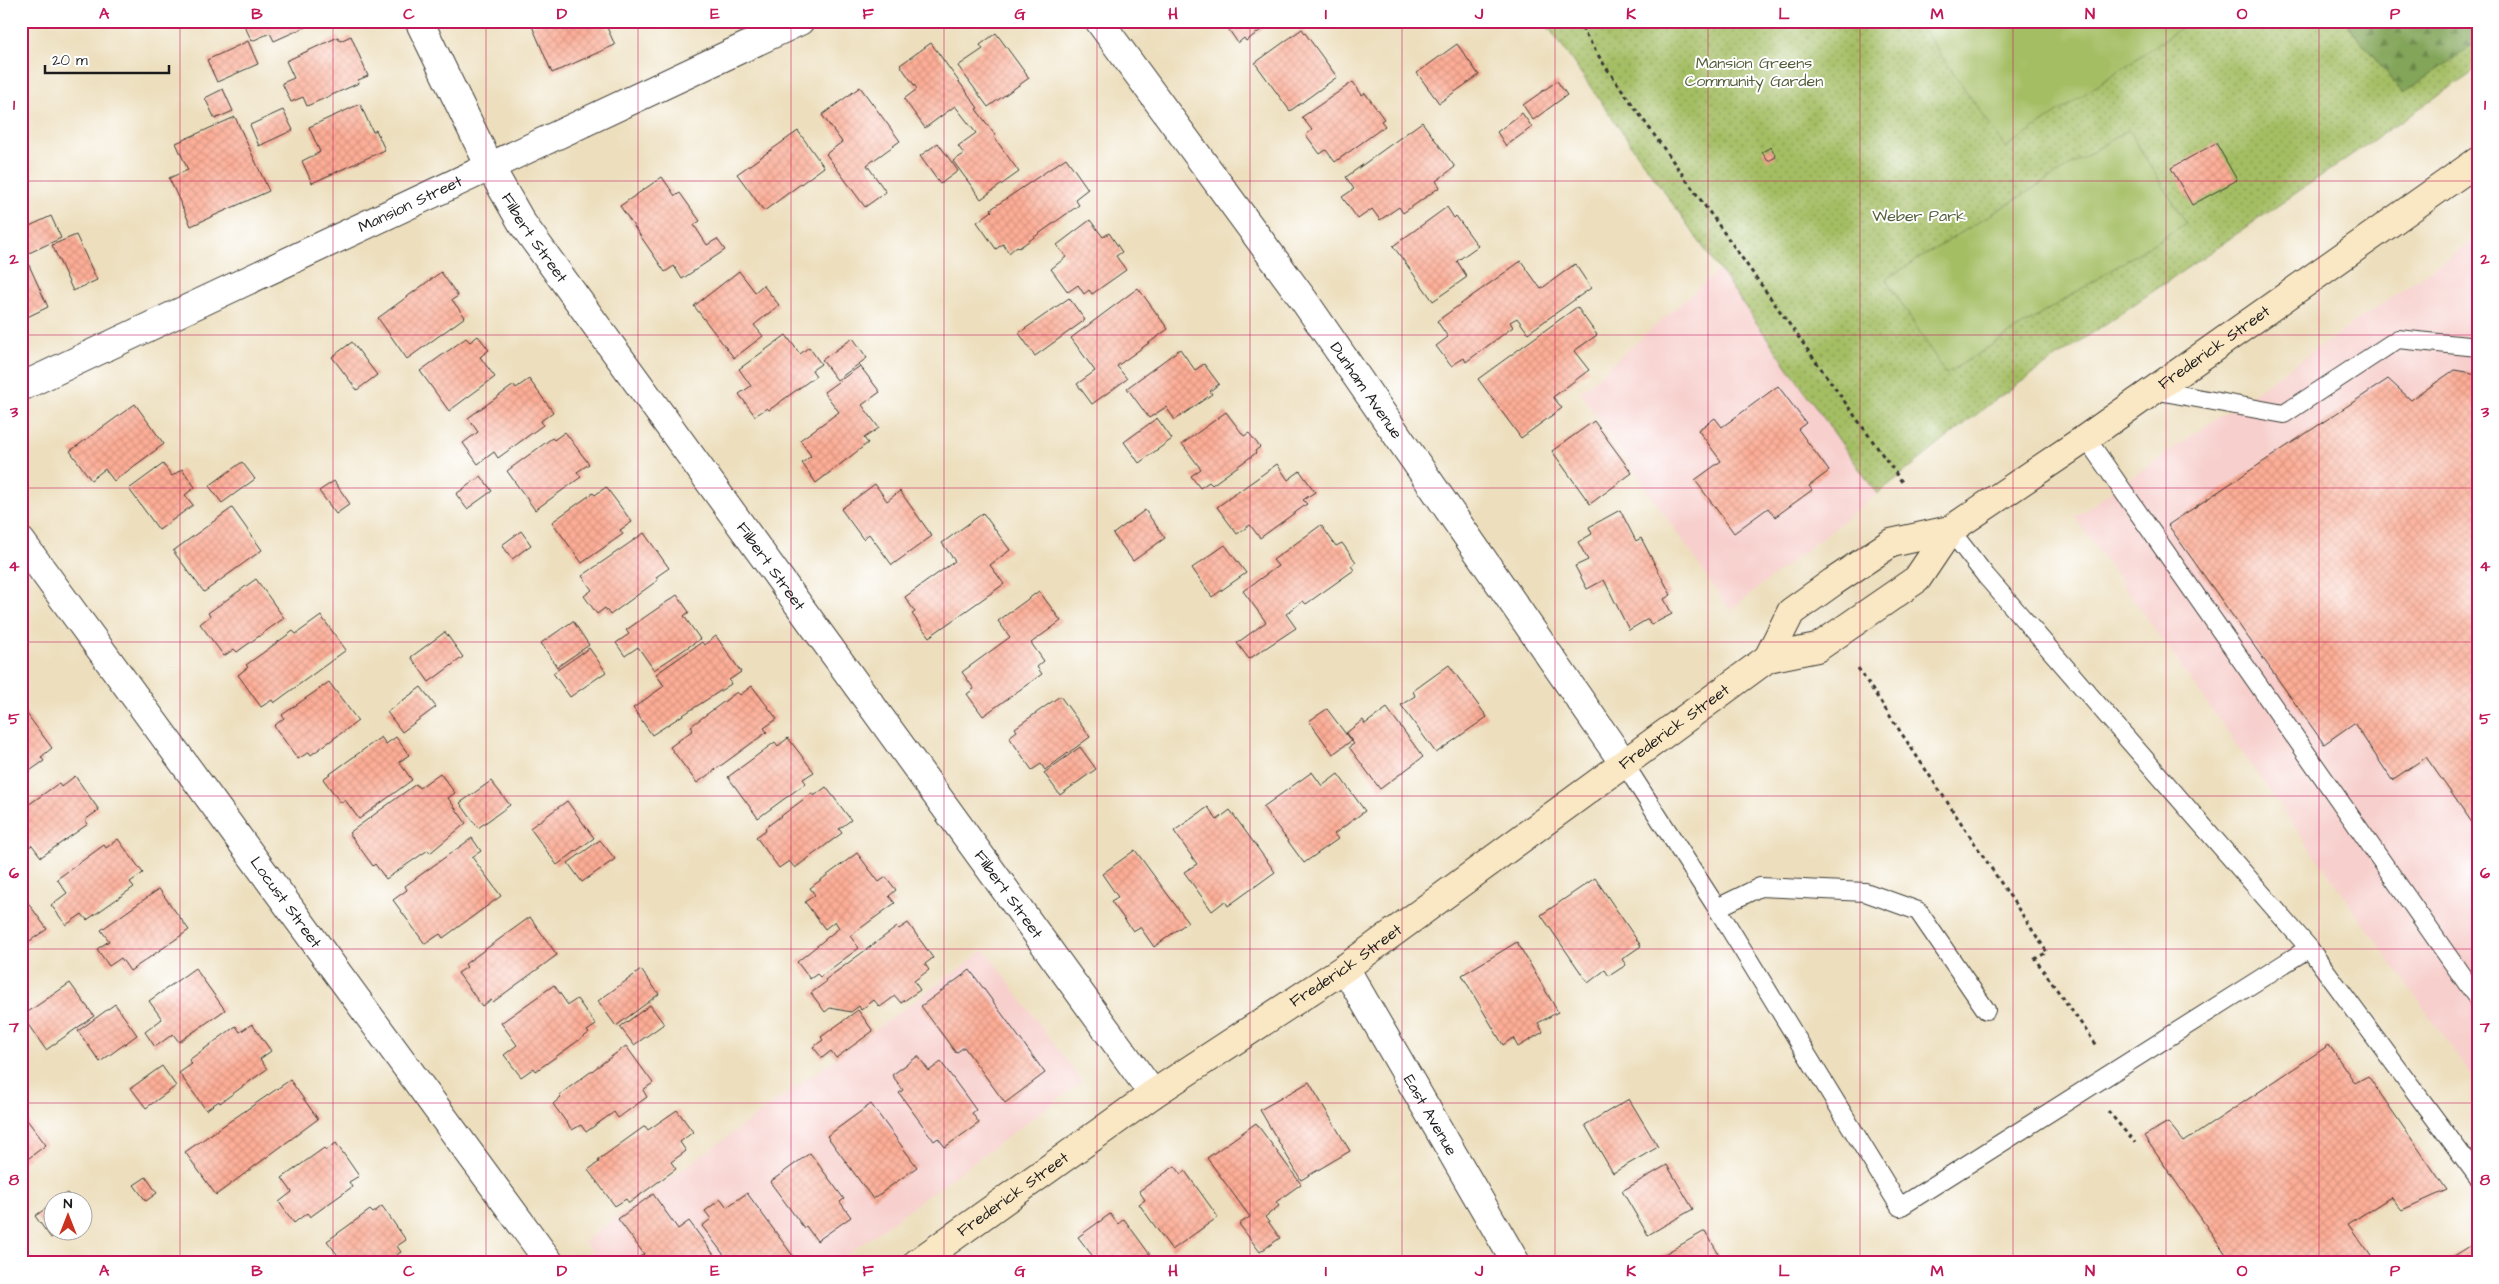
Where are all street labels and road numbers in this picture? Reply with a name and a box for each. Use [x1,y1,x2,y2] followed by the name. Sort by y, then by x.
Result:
[355,170,466,238] street label: Mansion Street
[496,189,573,288] street label: Filbert Street
[2154,300,2275,395] street label: Frederick Street
[1325,338,1408,444] street label: Dunham Avenue
[731,518,811,616] street label: Filbert Street
[1614,678,1734,775] street label: Frederick Street
[969,846,1048,944] street label: Filbert Street
[245,852,327,953] street label: Locust Street
[1285,918,1407,1012] street label: Frederick Street
[1398,1070,1463,1160] street label: East Avenue
[953,1147,1074,1242] street label: Frederick Street

